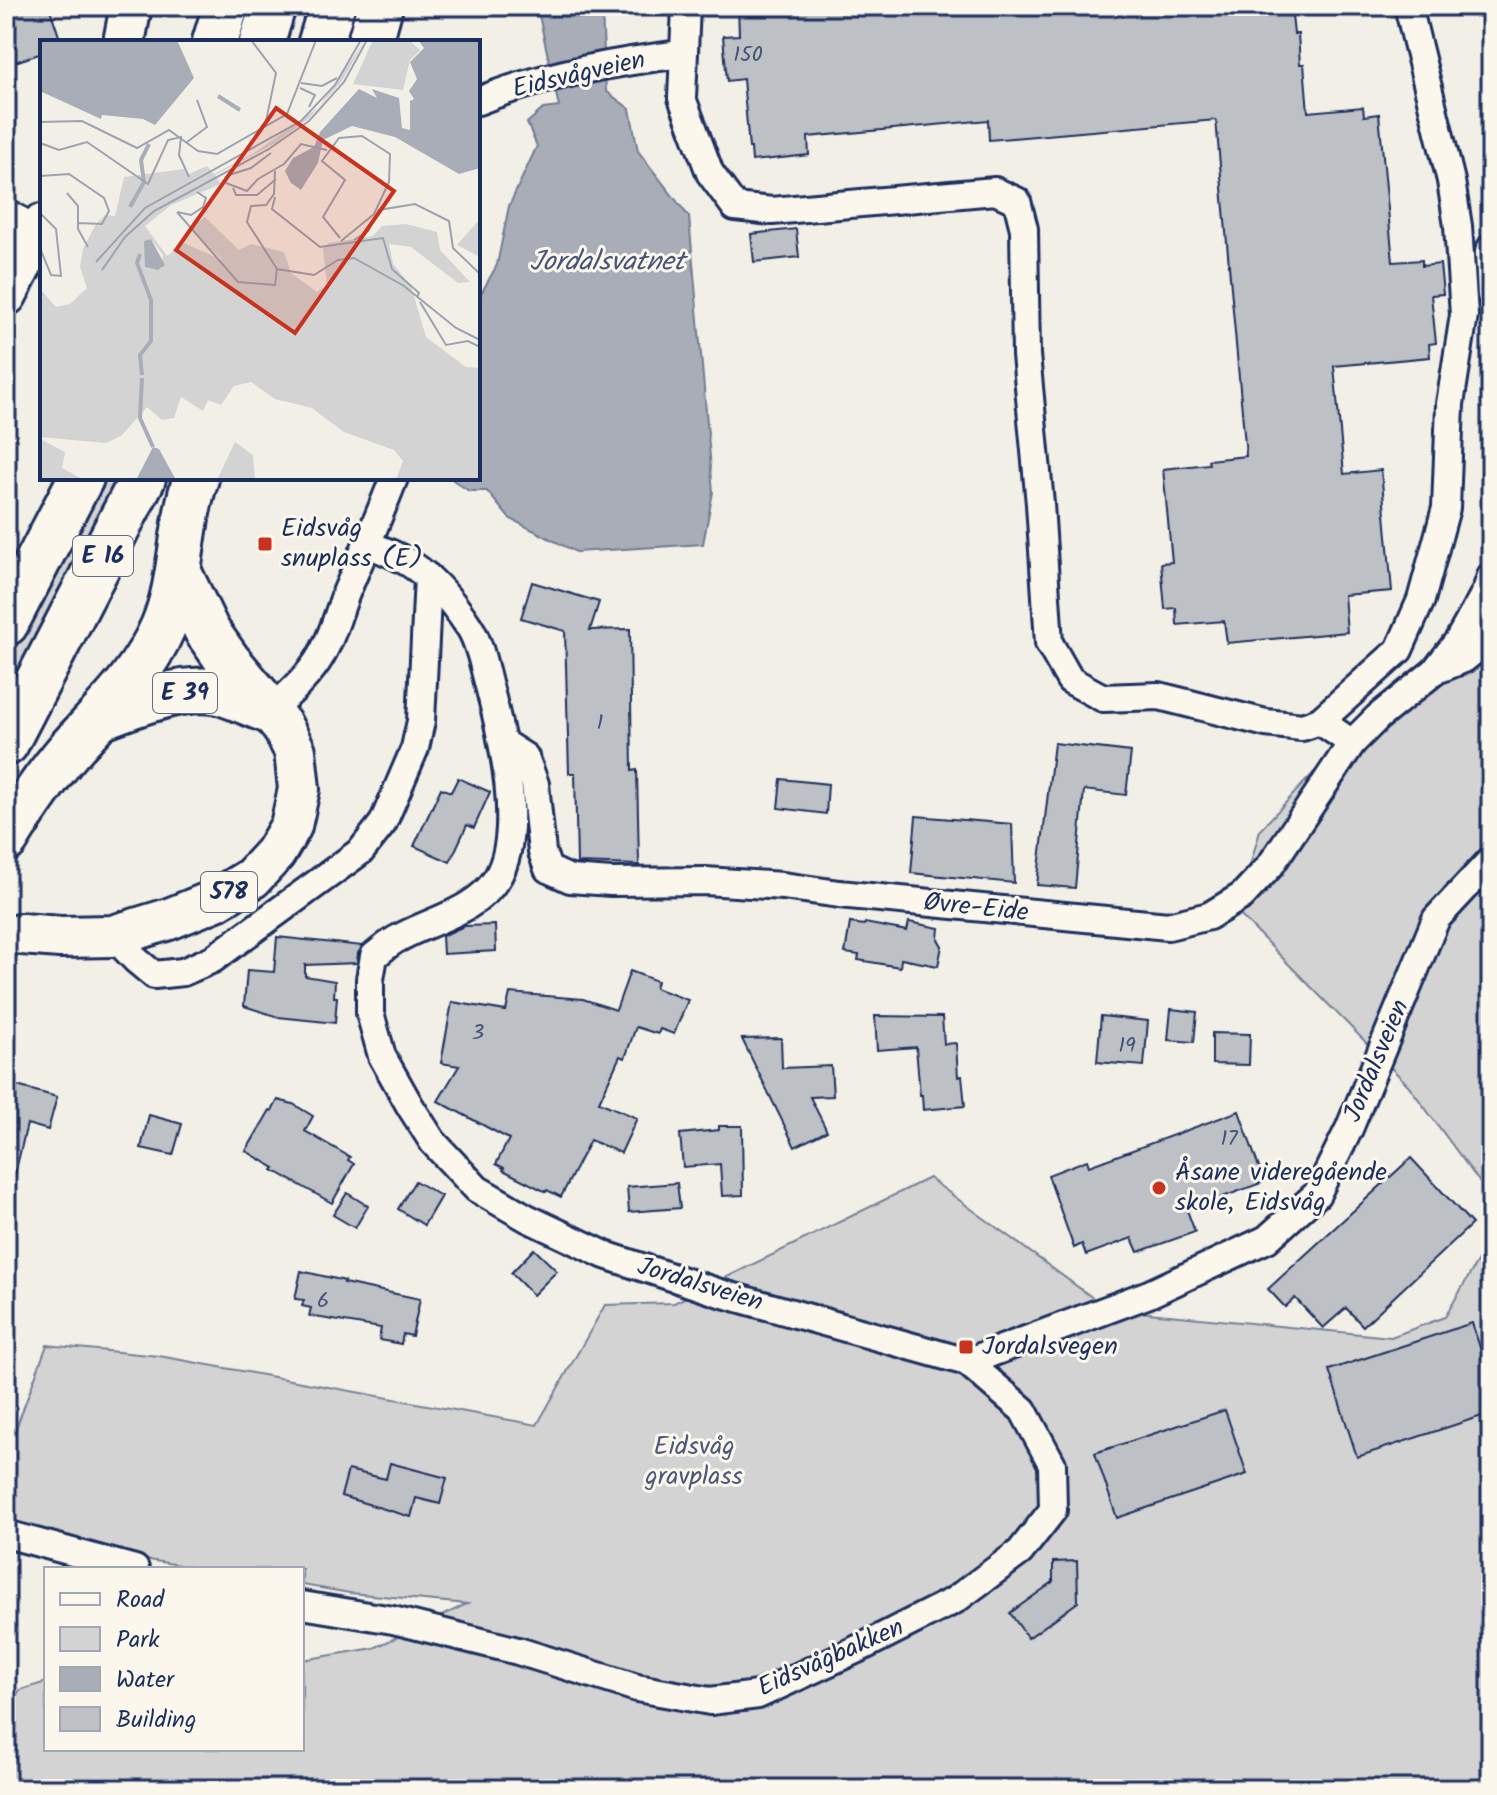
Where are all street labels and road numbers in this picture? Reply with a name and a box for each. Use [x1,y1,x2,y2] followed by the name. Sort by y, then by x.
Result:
[508,39,650,111] street label: Eidsvågveien
[73,536,133,576] road number: E 16
[153,673,217,713] road number: E 39
[201,872,257,912] road number: 578
[921,882,1031,934] street label: Øvre-Eide
[1332,993,1422,1129] street label: Jordalsveien
[632,1246,768,1324] street label: Jordalsveien
[751,1607,911,1709] street label: Eidsvågbakken

